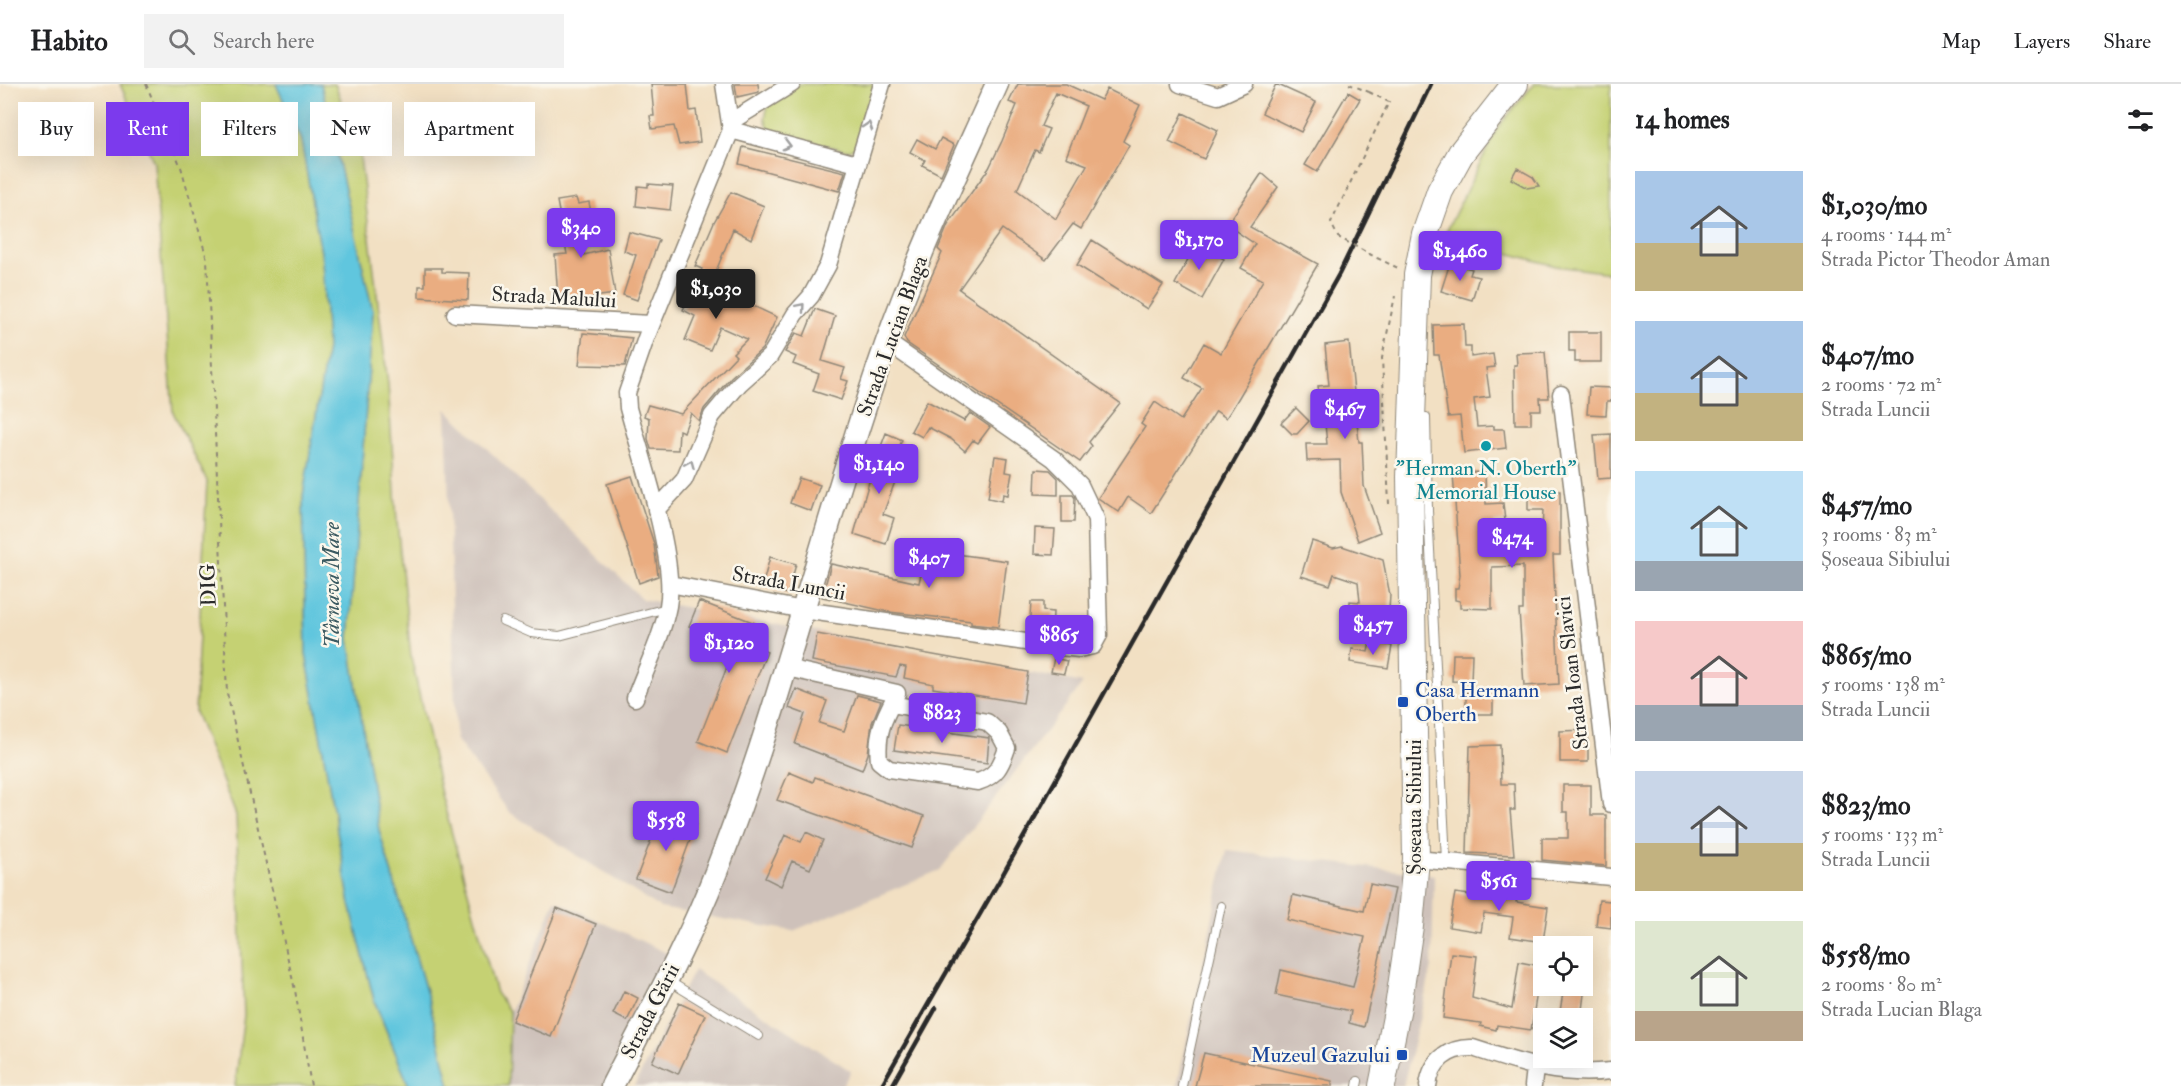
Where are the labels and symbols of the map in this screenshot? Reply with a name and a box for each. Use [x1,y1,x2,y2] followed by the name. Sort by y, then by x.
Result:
[861,121,874,132] one-way arrow
[782,138,792,150] one-way arrow
[545,208,617,259] pin: $340
[1150,220,1248,271] pin: $1,170
[1411,231,1509,282] pin: $1,460
[851,252,934,420] street label: Strada Lucian Blaga
[667,269,765,320] pin: $1,030
[491,281,618,314] street label: Strada Malului
[794,303,805,314] one-way arrow
[1309,389,1381,440] pin: $467
[1479,439,1493,453] marker: "Herman N. Oberth" Memorial House
[830,444,928,495] pin: $1,140
[1396,455,1576,506] place label: "Herman N. Oberth" Memorial House
[683,459,695,470] one-way arrow
[1476,518,1548,569] pin: $474
[318,522,346,648] water label: Târnava Mare
[893,538,965,589] pin: $407
[730,560,848,607] street label: Strada Luncii
[194,563,223,607] street label: DIG
[1550,594,1595,751] street label: Strada Ioan Slavici
[1337,605,1409,656] pin: $457
[1023,615,1095,666] pin: $865
[680,623,778,674] pin: $1,120
[1415,677,1540,728] place label: Casa Hermann Oberth
[906,693,978,744] pin: $823
[1396,695,1410,709] marker: Casa Hermann Oberth
[1401,739,1428,875] street label: Șoseaua Sibiului
[630,801,702,852] pin: $558
[1463,861,1535,912] pin: $561
[615,959,686,1064] street label: Strada Gării
[1250,1042,1390,1069] place label: Muzeul Gazului
[1395,1048,1409,1062] marker: Muzeul Gazului

